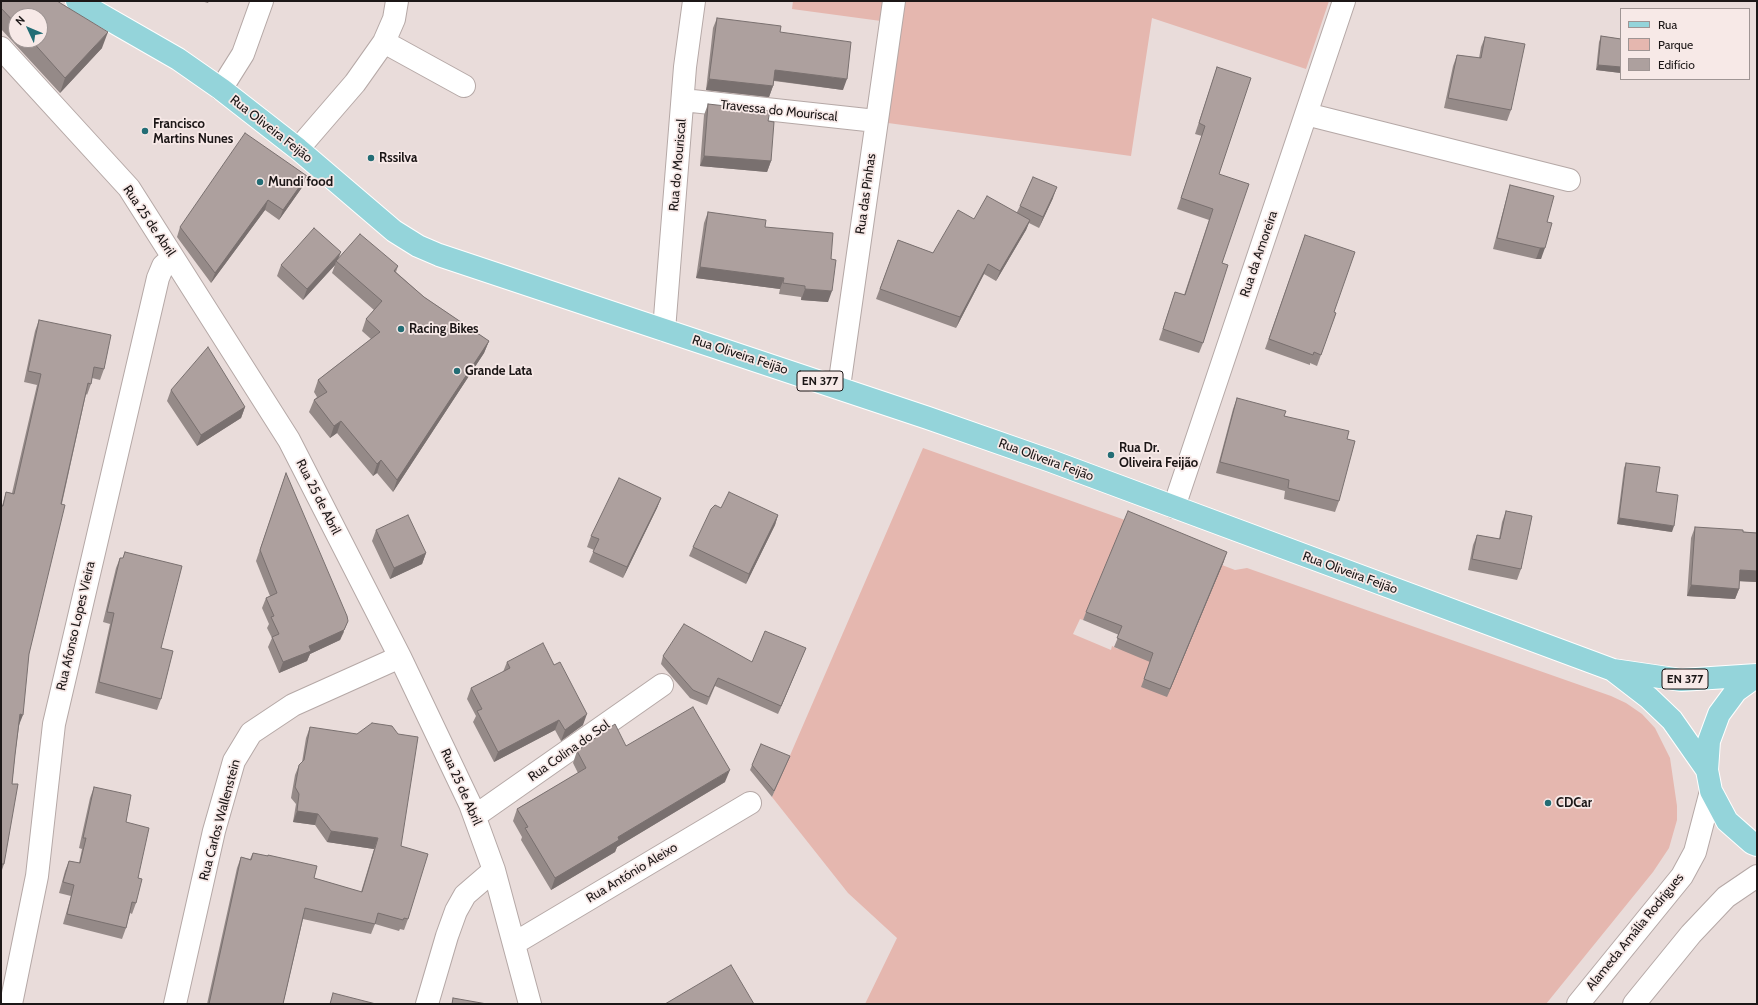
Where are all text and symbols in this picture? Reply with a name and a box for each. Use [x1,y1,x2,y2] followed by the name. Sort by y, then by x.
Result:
[8,8,48,48] north arrow
[1620,8,1750,80] legend
[12,13,28,28] text: N
[1658,17,1677,32] text: Rua
[1658,37,1693,52] text: Parque
[1658,57,1695,72] text: Edifício
[227,92,315,166] street label: Rua Oliveira Feijão
[720,97,838,125] street label: Travessa do Mouriscal
[153,116,233,147] place label: Francisco Martins Nunes
[666,118,690,212] street label: Rua do Mouriscal
[140,126,150,136] marker: Francisco Martins Nunes
[379,150,417,166] place label: Rssilva
[366,153,376,163] marker: Rssilva
[853,153,879,235] street label: Rua das Pinhas
[268,174,333,190] place label: Mundi food
[255,177,265,187] marker: Mundi food
[120,182,178,260] street label: Rua 25 de Abril
[1237,209,1281,299] street label: Rua da Amoreira
[409,321,479,337] place label: Racing Bikes
[396,324,406,334] marker: Racing Bikes
[690,332,790,378] street label: Rua Oliveira Feijão
[465,363,532,379] place label: Grande Lata
[452,366,462,376] marker: Grande Lata
[797,371,843,391] road number: EN 377
[996,436,1096,484] street label: Rua Oliveira Feijão
[1119,440,1198,471] place label: Rua Dr. Oliveira Feijão
[1106,450,1116,460] marker: Rua Dr. Oliveira Feijão
[292,457,344,537] street label: Rua 25 de Abril
[1300,549,1400,597] street label: Rua Oliveira Feijão
[54,560,98,692] street label: Rua Afonso Lopes Vieira
[1662,669,1708,689] road number: EN 377
[525,717,613,785] street label: Rua Colina do Sol
[437,746,485,828] street label: Rua 25 de Abril
[196,758,244,882] street label: Rua Carlos Wallenstein
[1556,795,1592,811] place label: CDCar
[1543,798,1553,808] marker: CDCar
[583,840,681,906] street label: Rua António Aleixo
[1583,870,1687,994] street label: Alameda Amália Rodrigues

